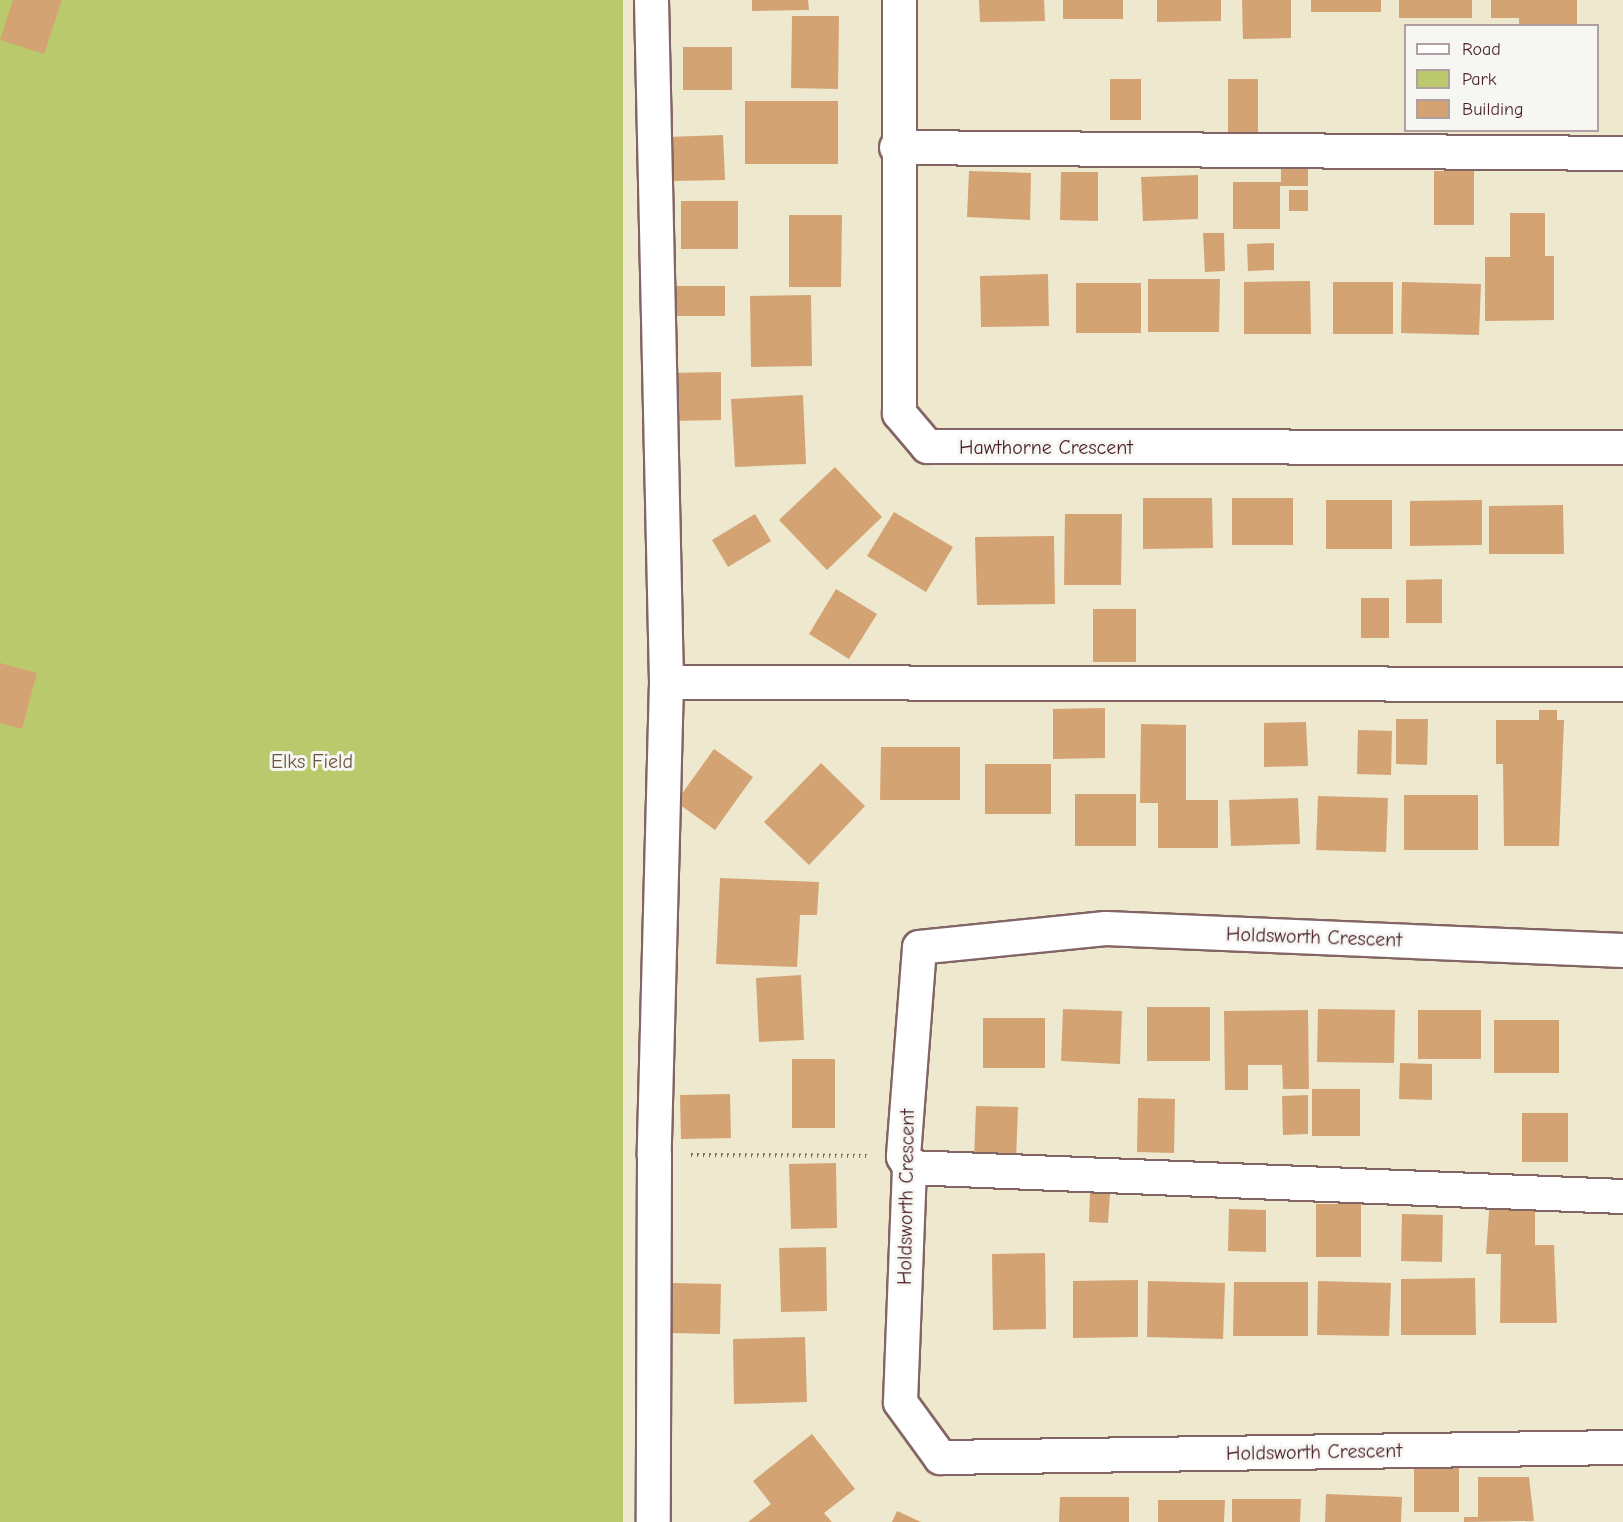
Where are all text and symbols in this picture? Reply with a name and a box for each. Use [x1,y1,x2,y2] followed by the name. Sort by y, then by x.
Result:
[1404,24,1599,132] legend
[1462,39,1501,60] text: Road
[1462,69,1496,90] text: Park
[1462,99,1524,120] text: Building
[959,435,1133,459] street label: Hawthorne Crescent
[271,749,353,773] park label: Elks Field
[1226,922,1402,952] street label: Holdsworth Crescent
[892,1109,920,1285] street label: Holdsworth Crescent
[1226,1438,1402,1466] street label: Holdsworth Crescent

